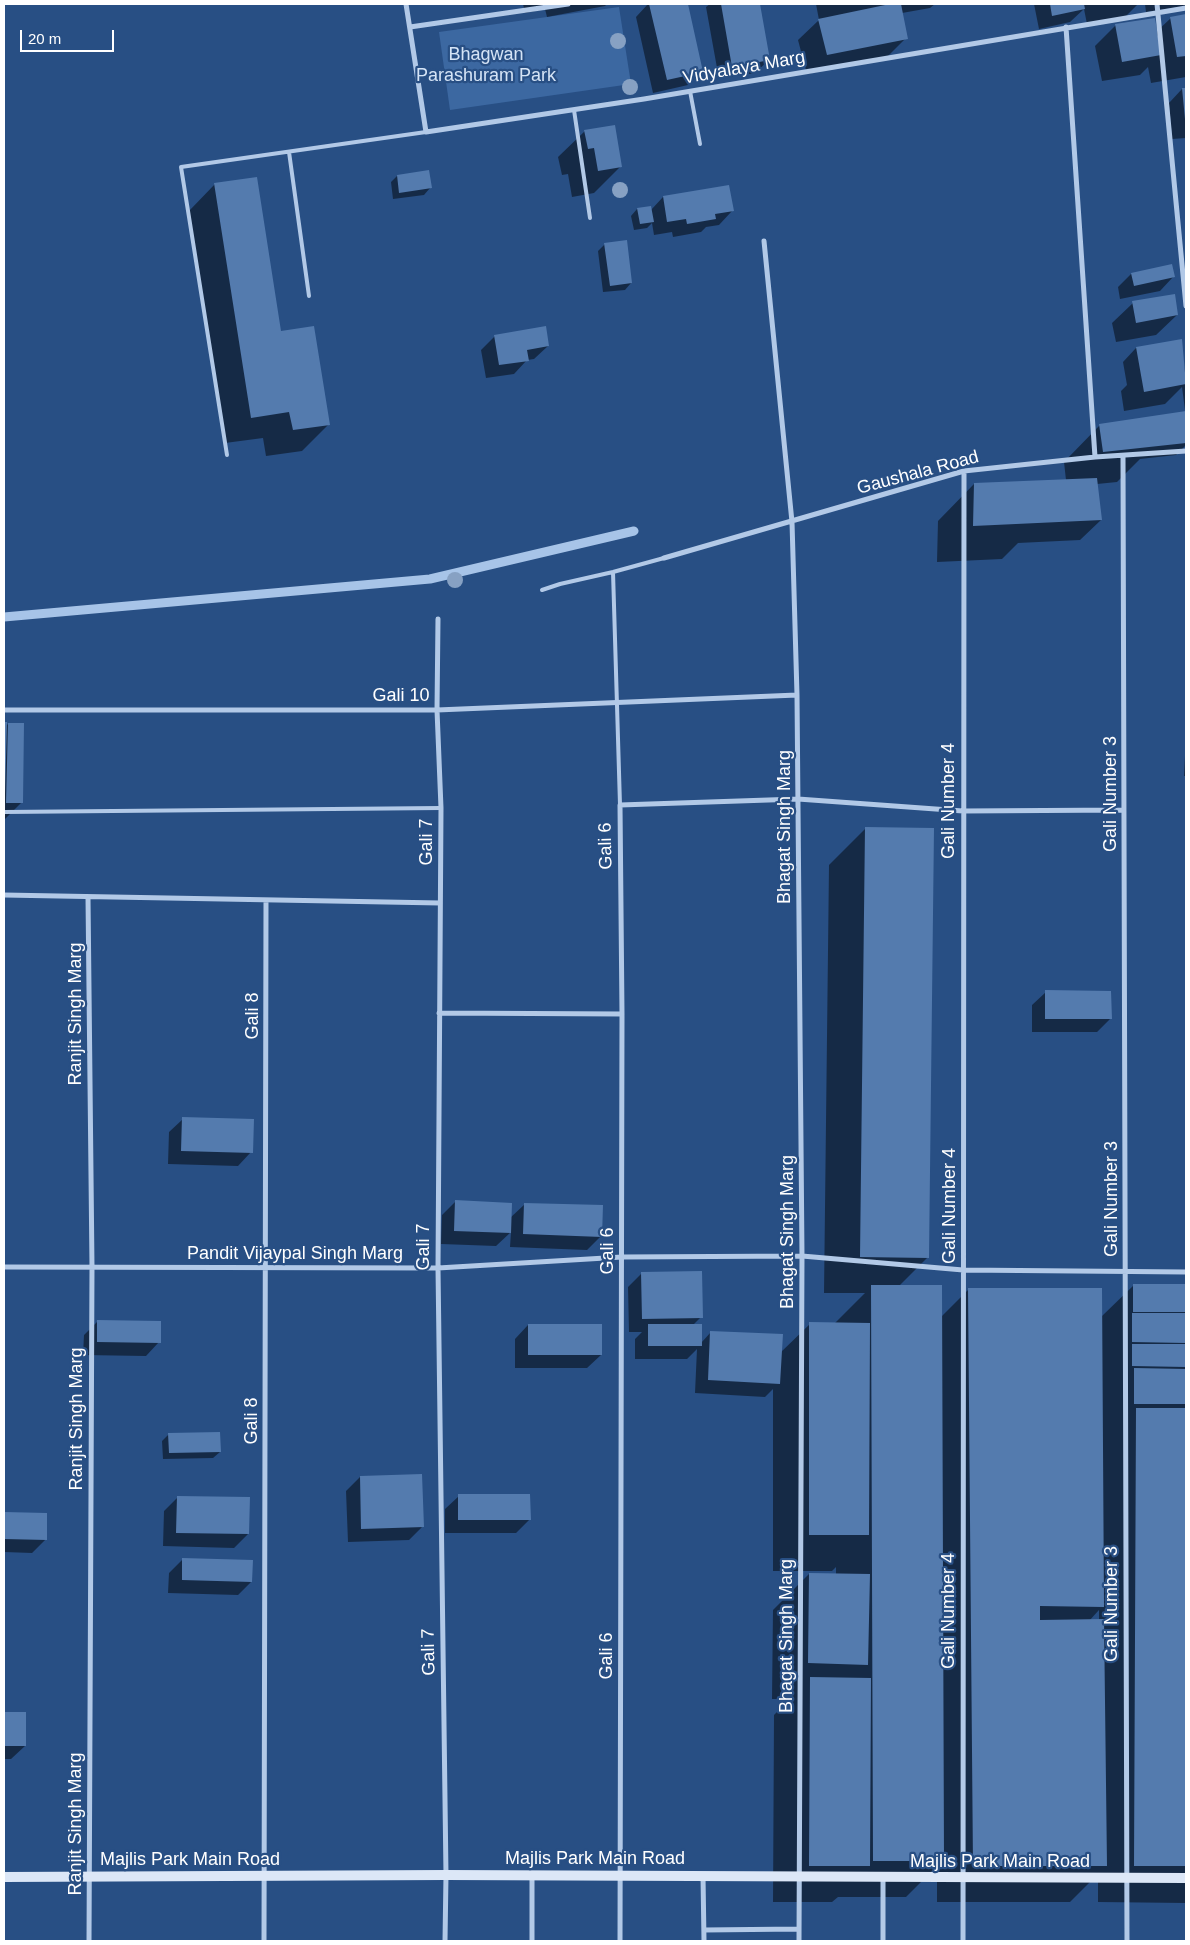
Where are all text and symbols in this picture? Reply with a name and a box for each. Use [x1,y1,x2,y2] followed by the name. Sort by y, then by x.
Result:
[22,20,116,52] scale bar
[28,30,61,47] text: 20 m
[416,44,556,86] park label: Bhagwan Parashuram Park
[681,47,807,89] street label: Vidyalaya Marg
[855,446,981,500] street label: Gaushala Road
[372,685,430,707] street label: Gali 10
[1100,736,1122,852] street label: Gali Number 3
[938,743,960,859] street label: Gali Number 4
[774,750,796,904] street label: Bhagat Singh Marg
[416,818,438,866] street label: Gali 7
[595,822,617,870] street label: Gali 6
[65,942,87,1086] street label: Ranjit Singh Marg
[242,992,264,1040] street label: Gali 8
[1101,1141,1123,1257] street label: Gali Number 3
[939,1148,961,1264] street label: Gali Number 4
[777,1155,799,1309] street label: Bhagat Singh Marg
[413,1223,435,1271] street label: Gali 7
[597,1227,619,1275] street label: Gali 6
[187,1243,403,1265] street label: Pandit Vijaypal Singh Marg
[66,1347,88,1491] street label: Ranjit Singh Marg
[241,1397,263,1445] street label: Gali 8
[1101,1546,1123,1662] street label: Gali Number 3
[938,1553,960,1669] street label: Gali Number 4
[776,1559,798,1713] street label: Bhagat Singh Marg
[418,1628,440,1676] street label: Gali 7
[596,1632,618,1680] street label: Gali 6
[65,1752,87,1896] street label: Ranjit Singh Marg
[505,1848,685,1870] street label: Majlis Park Main Road
[100,1849,280,1871] street label: Majlis Park Main Road
[910,1851,1090,1873] street label: Majlis Park Main Road

